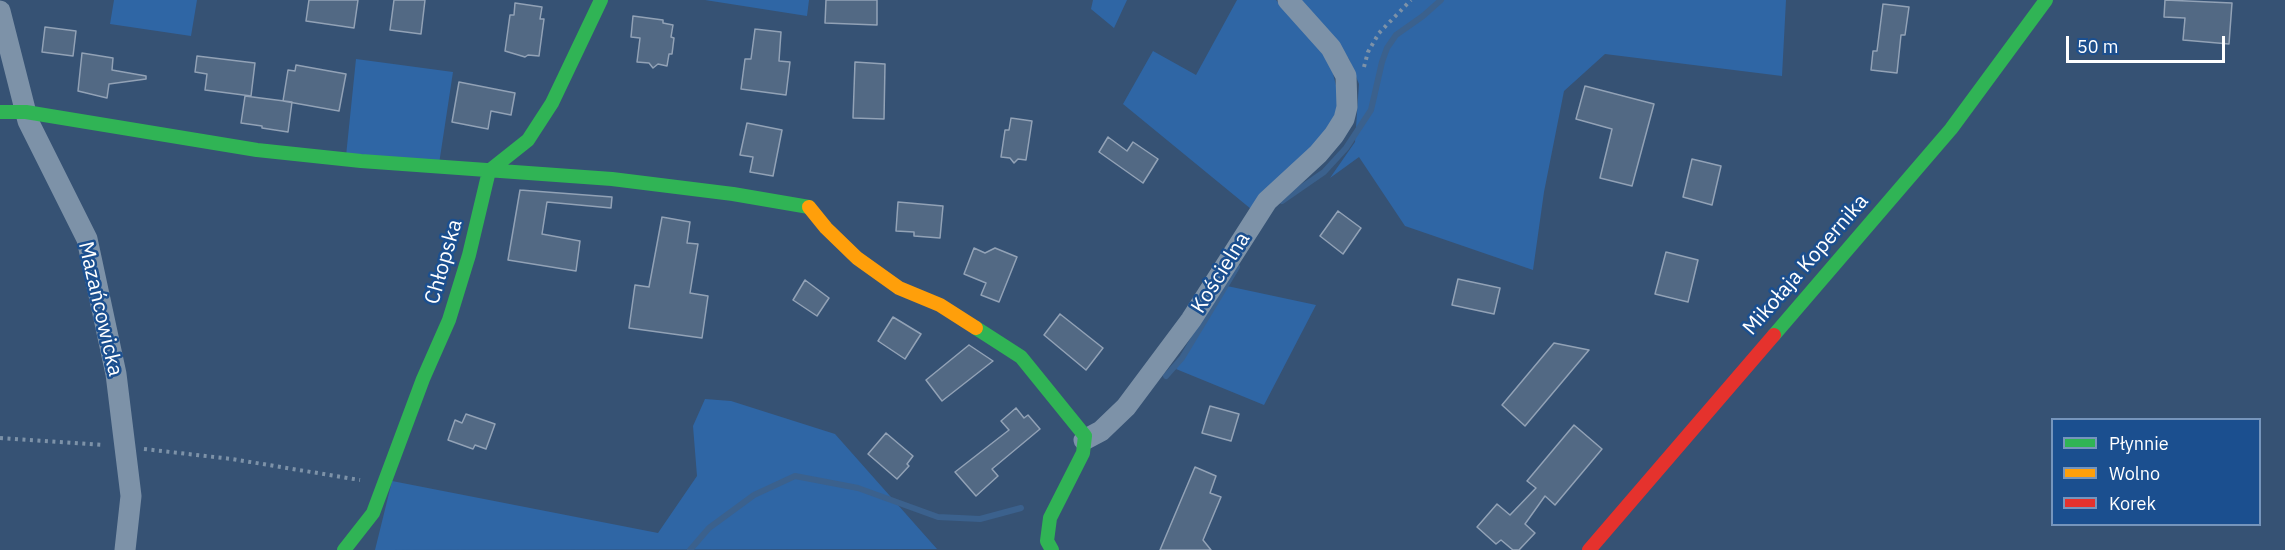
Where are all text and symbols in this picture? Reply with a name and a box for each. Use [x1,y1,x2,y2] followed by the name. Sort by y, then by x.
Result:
[2069,24,2228,62] scale bar
[2077,35,2119,58] text: 50 m
[1738,189,1874,341] street label: Mikołaja Kopernika
[420,217,468,307] street label: Chłopska
[1186,228,1256,318] street label: Kościelna
[72,239,128,379] street label: Mazańcowicka
[2051,418,2261,526] legend
[2109,432,2169,455] text: Płynnie
[2109,462,2160,485] text: Wolno
[2109,492,2156,515] text: Korek

